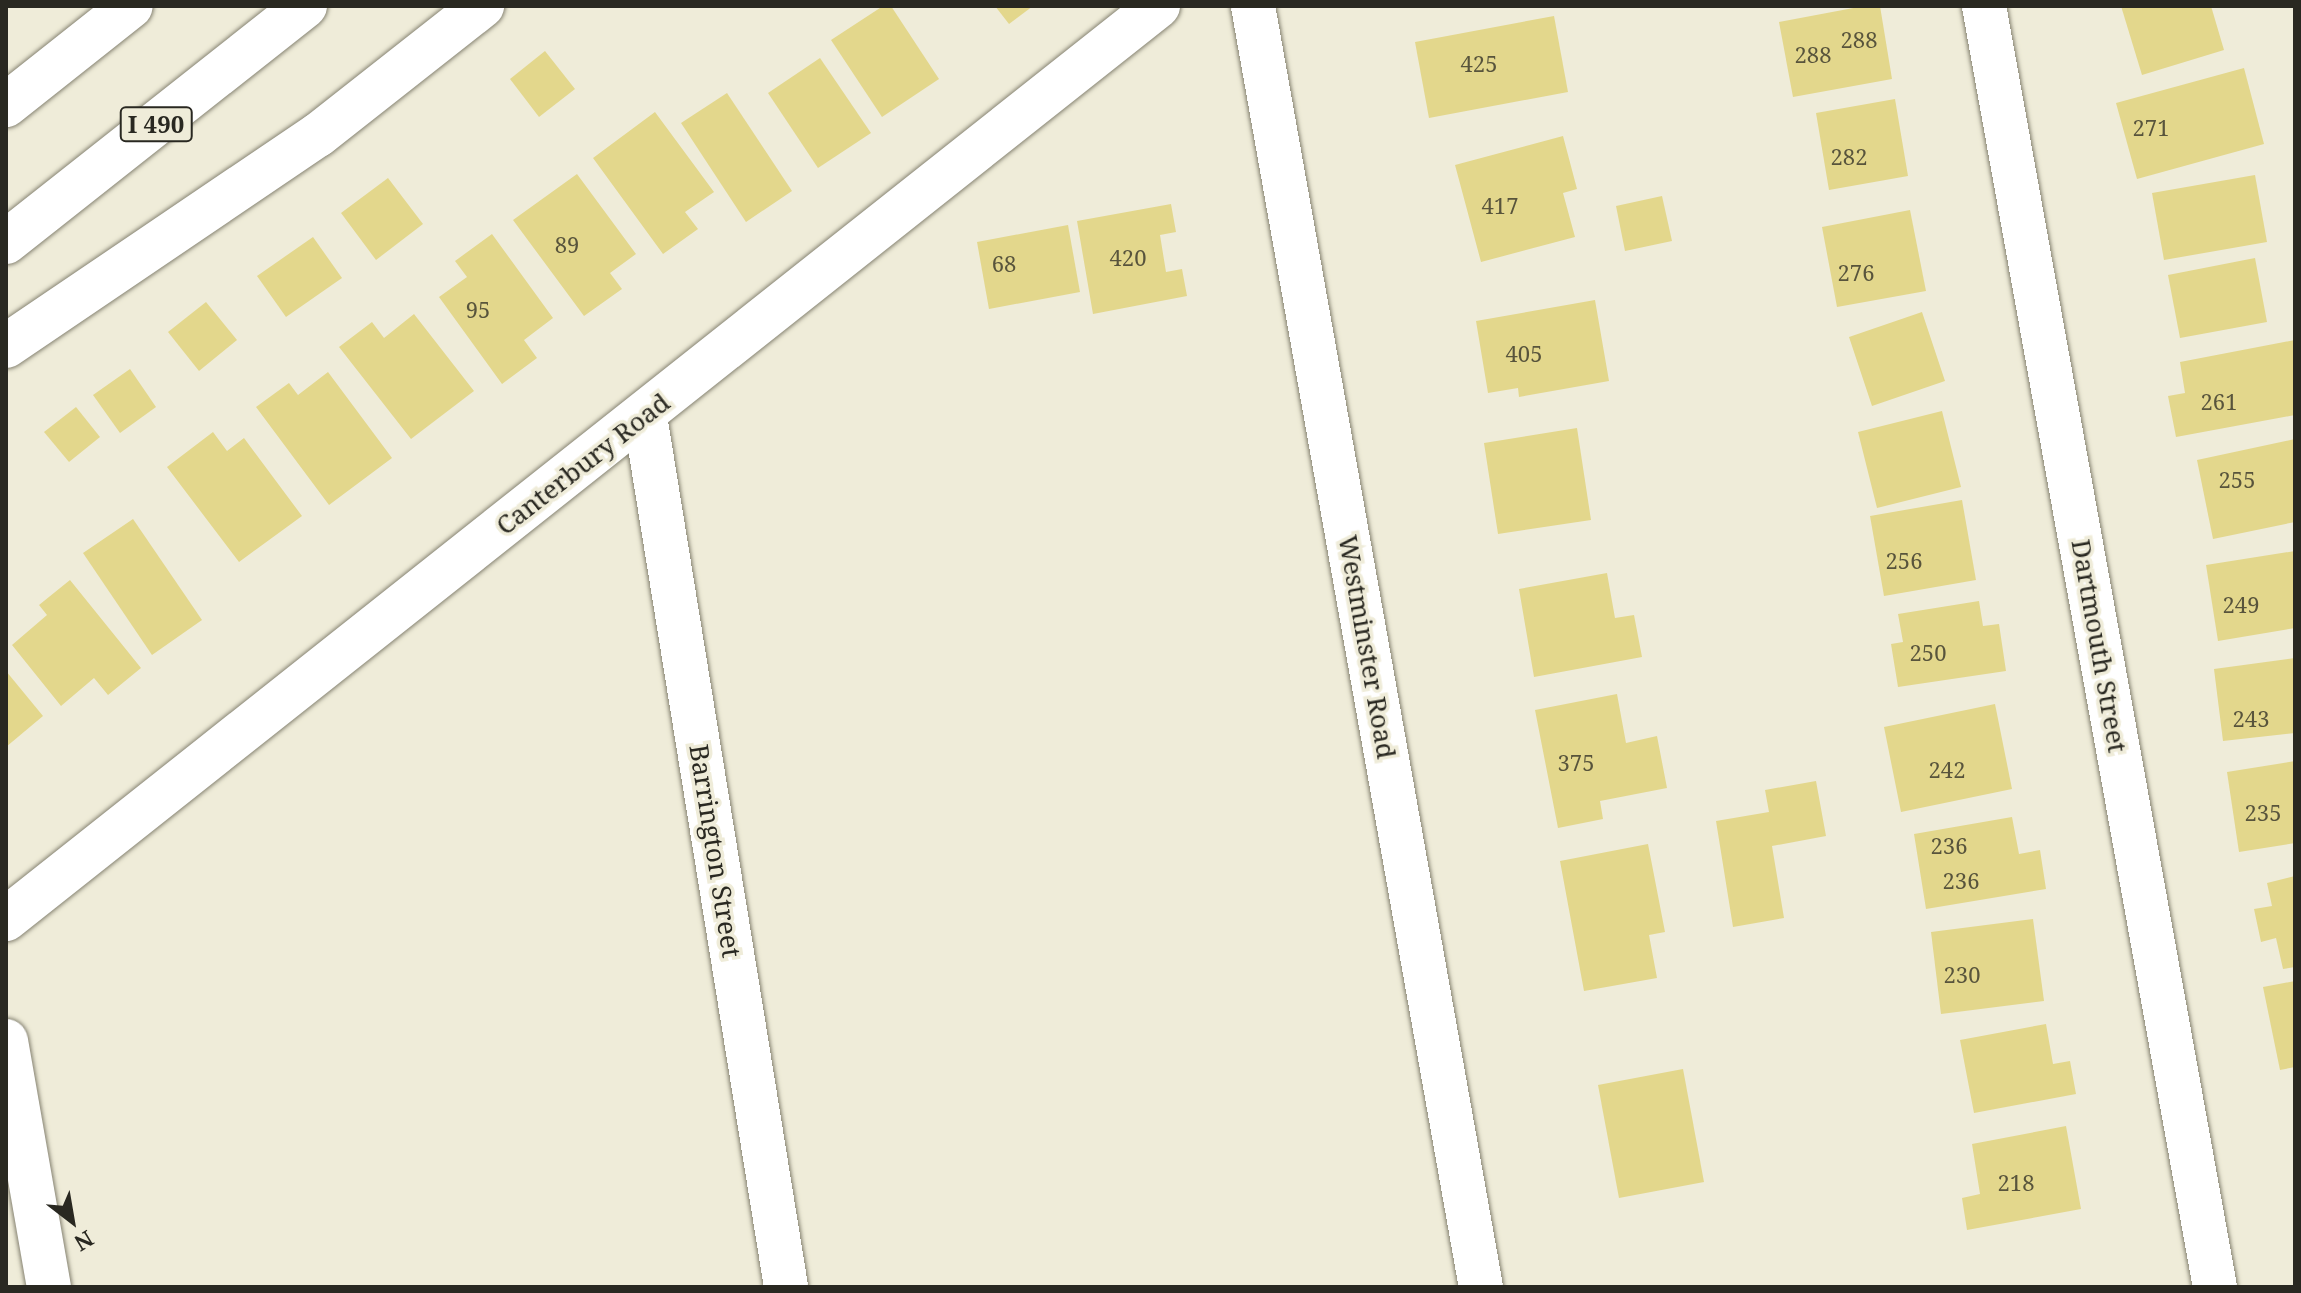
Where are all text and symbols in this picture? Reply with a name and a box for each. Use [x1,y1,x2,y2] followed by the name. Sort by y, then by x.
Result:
[1841,27,1877,53] house number: 288
[1795,42,1831,68] house number: 288
[1461,51,1497,77] house number: 425
[118,104,194,144] road number: I 490
[2133,115,2169,141] house number: 271
[1831,144,1867,170] house number: 282
[1482,193,1518,219] house number: 417
[555,232,579,258] house number: 89
[1110,245,1146,271] house number: 420
[992,251,1016,277] house number: 68
[1838,260,1874,286] house number: 276
[466,297,490,323] house number: 95
[1506,341,1542,367] house number: 405
[490,387,676,541] street label: Canterbury Road
[2201,389,2237,415] house number: 261
[2219,467,2255,493] house number: 255
[1332,533,1402,761] street label: Westminster Road
[2065,537,2133,755] street label: Dartmouth Street
[1886,548,1922,574] house number: 256
[2223,592,2259,618] house number: 249
[1910,640,1946,666] house number: 250
[2233,706,2269,732] house number: 243
[683,742,747,960] street label: Barrington Street
[1558,750,1594,776] house number: 375
[1929,757,1965,783] house number: 242
[2245,800,2281,826] house number: 235
[1931,833,1967,859] house number: 236
[1943,868,1979,894] house number: 236
[1944,962,1980,988] house number: 230
[1998,1170,2034,1196] house number: 218
[32,1181,112,1261] north arrow
[69,1224,100,1259] text: N

